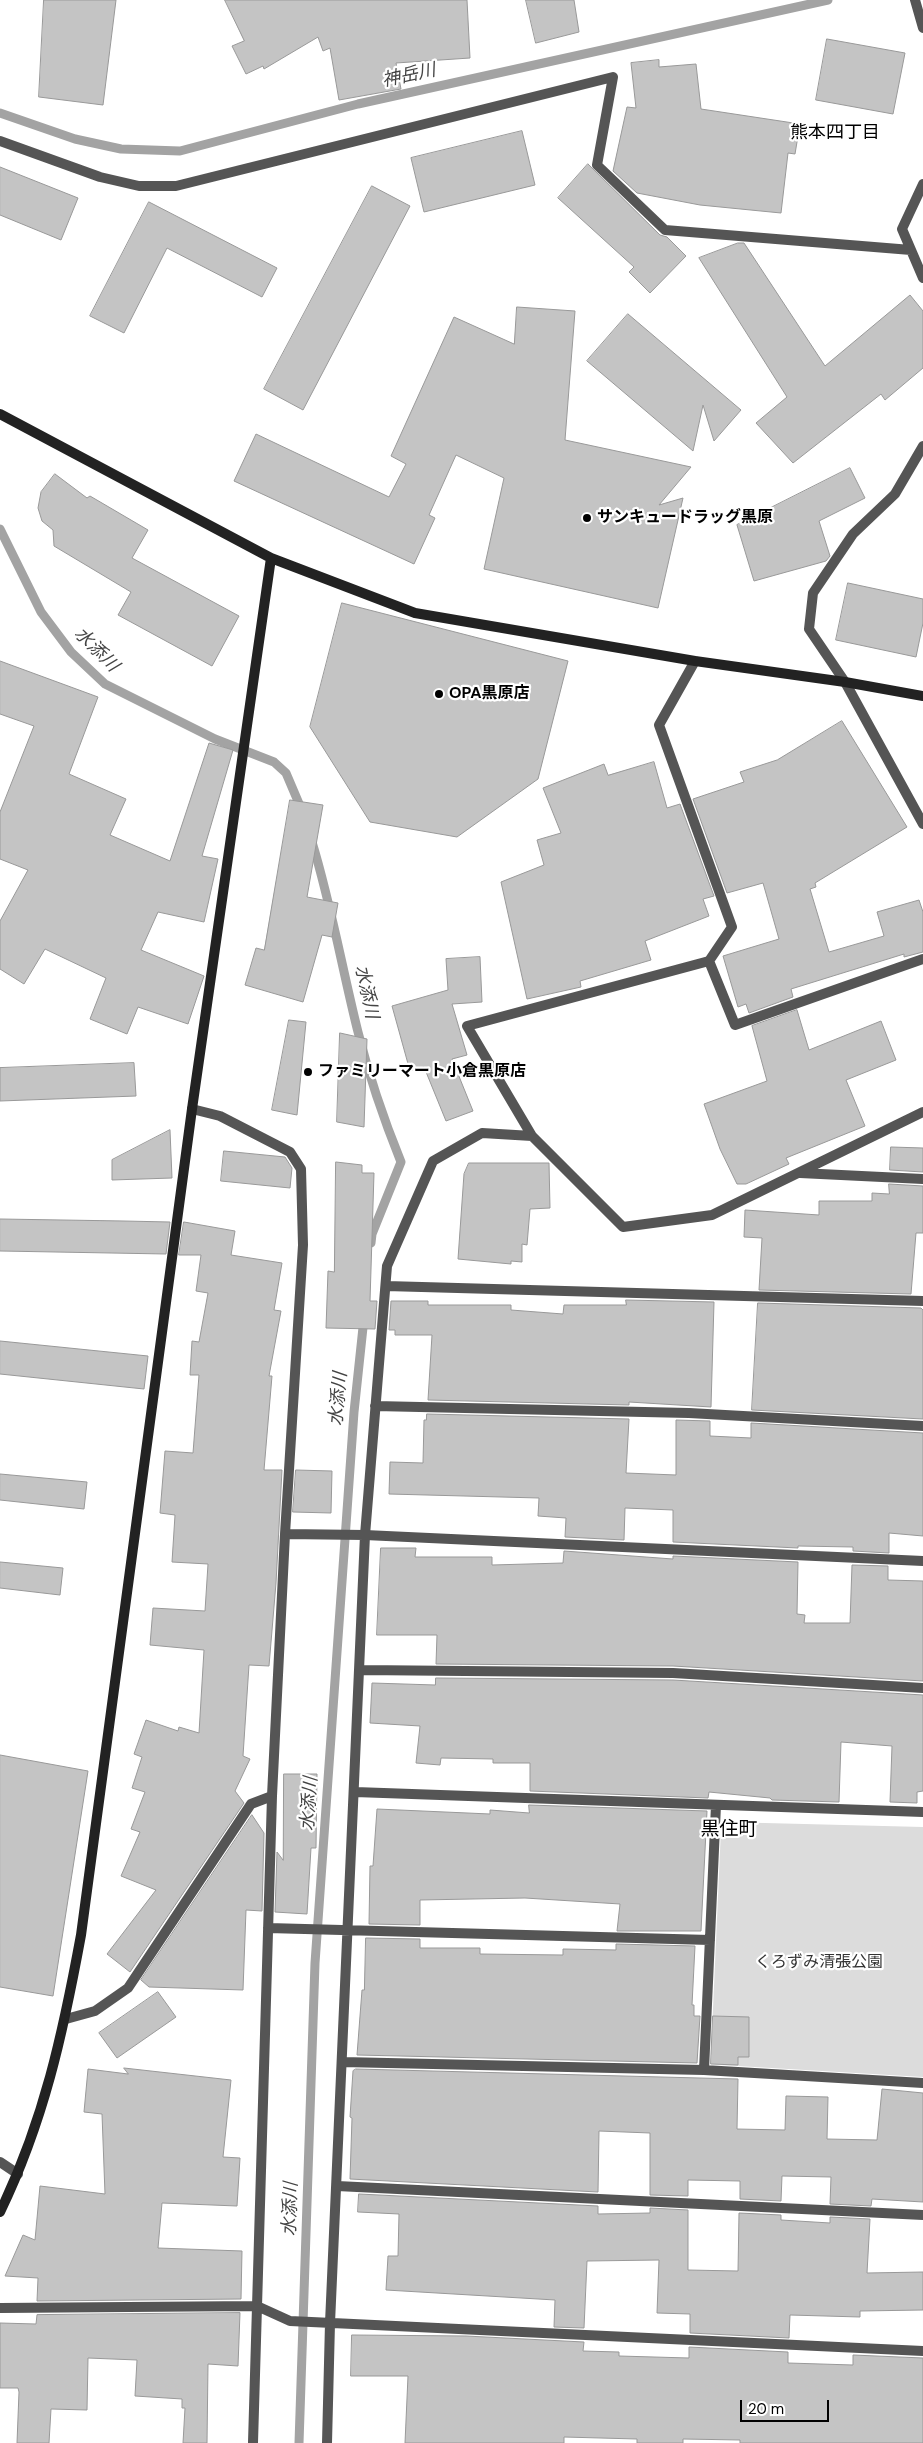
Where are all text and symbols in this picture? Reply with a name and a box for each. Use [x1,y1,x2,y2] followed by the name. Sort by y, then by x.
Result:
[380,60,438,92] water label: 神岳川
[790,122,880,144] district label: 熊本四丁目
[597,508,773,528] place label: サンキュードラッグ黒原
[581,512,593,524] marker: サンキュードラッグ黒原
[69,623,123,677] water label: 水添川
[449,684,530,704] place label: OPA黒原店
[433,688,445,700] marker: OPA黒原店
[350,963,382,1021] water label: 水添川
[318,1062,526,1082] place label: ファミリーマート小倉黒原店
[302,1066,314,1078] marker: ファミリーマート小倉黒原店
[326,1371,352,1427] water label: 水添川
[297,1776,323,1832] water label: 水添川
[701,1819,757,1841] district label: 黒住町
[755,1953,883,1973] park label: くろずみ清張公園
[279,2182,303,2236] water label: 水添川
[743,2390,832,2422] scale bar
[748,2399,784,2419] text: 20 m

